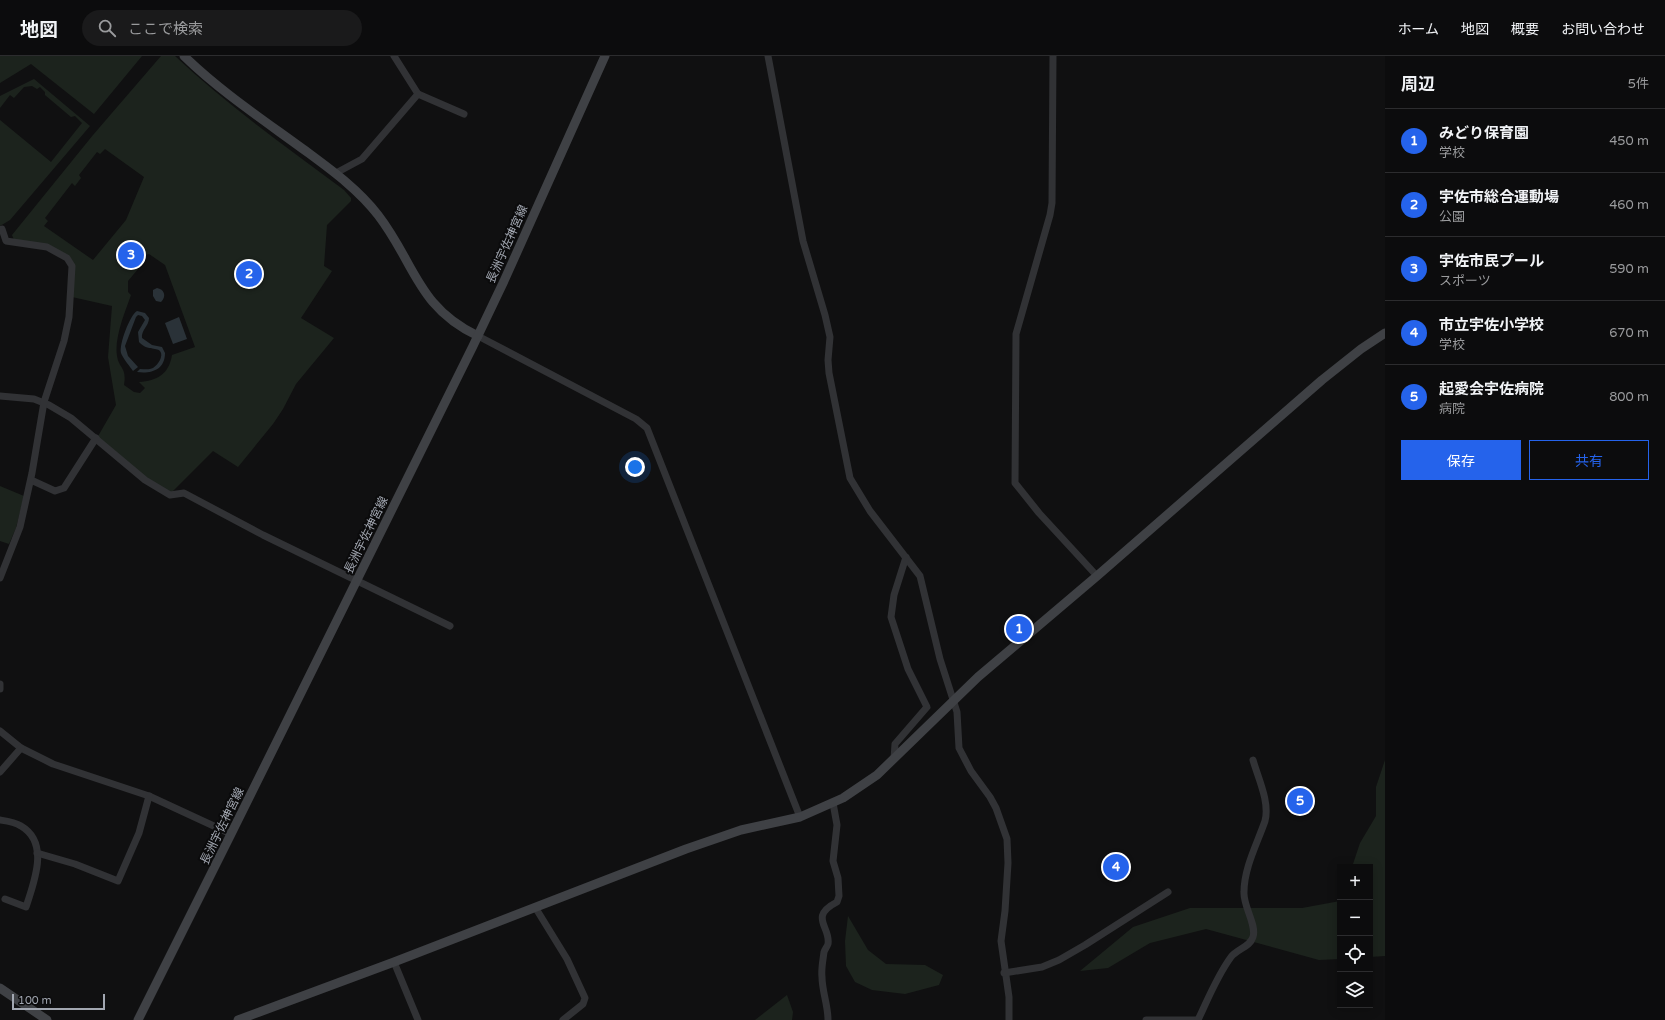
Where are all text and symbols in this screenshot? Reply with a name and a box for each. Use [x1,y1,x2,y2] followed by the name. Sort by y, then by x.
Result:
[82,10,362,46] search box
[96,17,118,39] icon: search
[20,19,58,41] text: 地図
[128,20,203,38] text: ここで検索
[1397,21,1439,38] text: ホーム
[1461,21,1489,38] text: 地図
[1511,21,1539,38] text: 概要
[1561,21,1645,38] text: お問い合わせ
[1401,74,1435,95] text: 周辺
[1628,76,1649,92] text: 5件
[1439,124,1529,142] text: みどり保育園
[1410,133,1418,149] text: 1
[1609,133,1649,149] text: 450 m
[1439,145,1465,161] text: 学校
[1439,188,1559,206] text: 宇佐市総合運動場
[1410,197,1418,213] text: 2
[1609,197,1649,213] text: 460 m
[484,203,530,285] street label: 長洲宇佐神宮線
[1439,209,1465,225] text: 公園
[118,240,144,270] pin: 3
[1439,252,1544,270] text: 宇佐市民プール
[236,259,262,289] pin: 2
[1410,261,1418,277] text: 3
[1609,261,1649,277] text: 590 m
[1439,273,1491,289] text: スポーツ
[1439,316,1544,334] text: 市立宇佐小学校
[1410,325,1418,341] text: 4
[1609,325,1649,341] text: 670 m
[1439,337,1465,353] text: 学校
[1439,380,1544,398] text: 起愛会宇佐病院
[1410,389,1418,405] text: 5
[1609,389,1649,405] text: 800 m
[1439,401,1465,417] text: 病院
[1401,440,1521,480] button: 保存
[1529,440,1649,480] button: 共有
[625,457,645,477] your location
[341,494,391,576] street label: 長洲宇佐神宮線
[1006,614,1032,644] pin: 1
[197,785,247,867] street label: 長洲宇佐神宮線
[1287,786,1313,816] pin: 5
[1103,852,1129,882] pin: 4
[1337,864,1373,1008] map controls
[1337,864,1373,900] button: +
[1337,900,1373,936] button: −
[1337,936,1373,972] button: locate
[1337,972,1373,1008] button: layers
[12,992,105,1011] scale bar
[18,994,52,1007] text: 100 m

